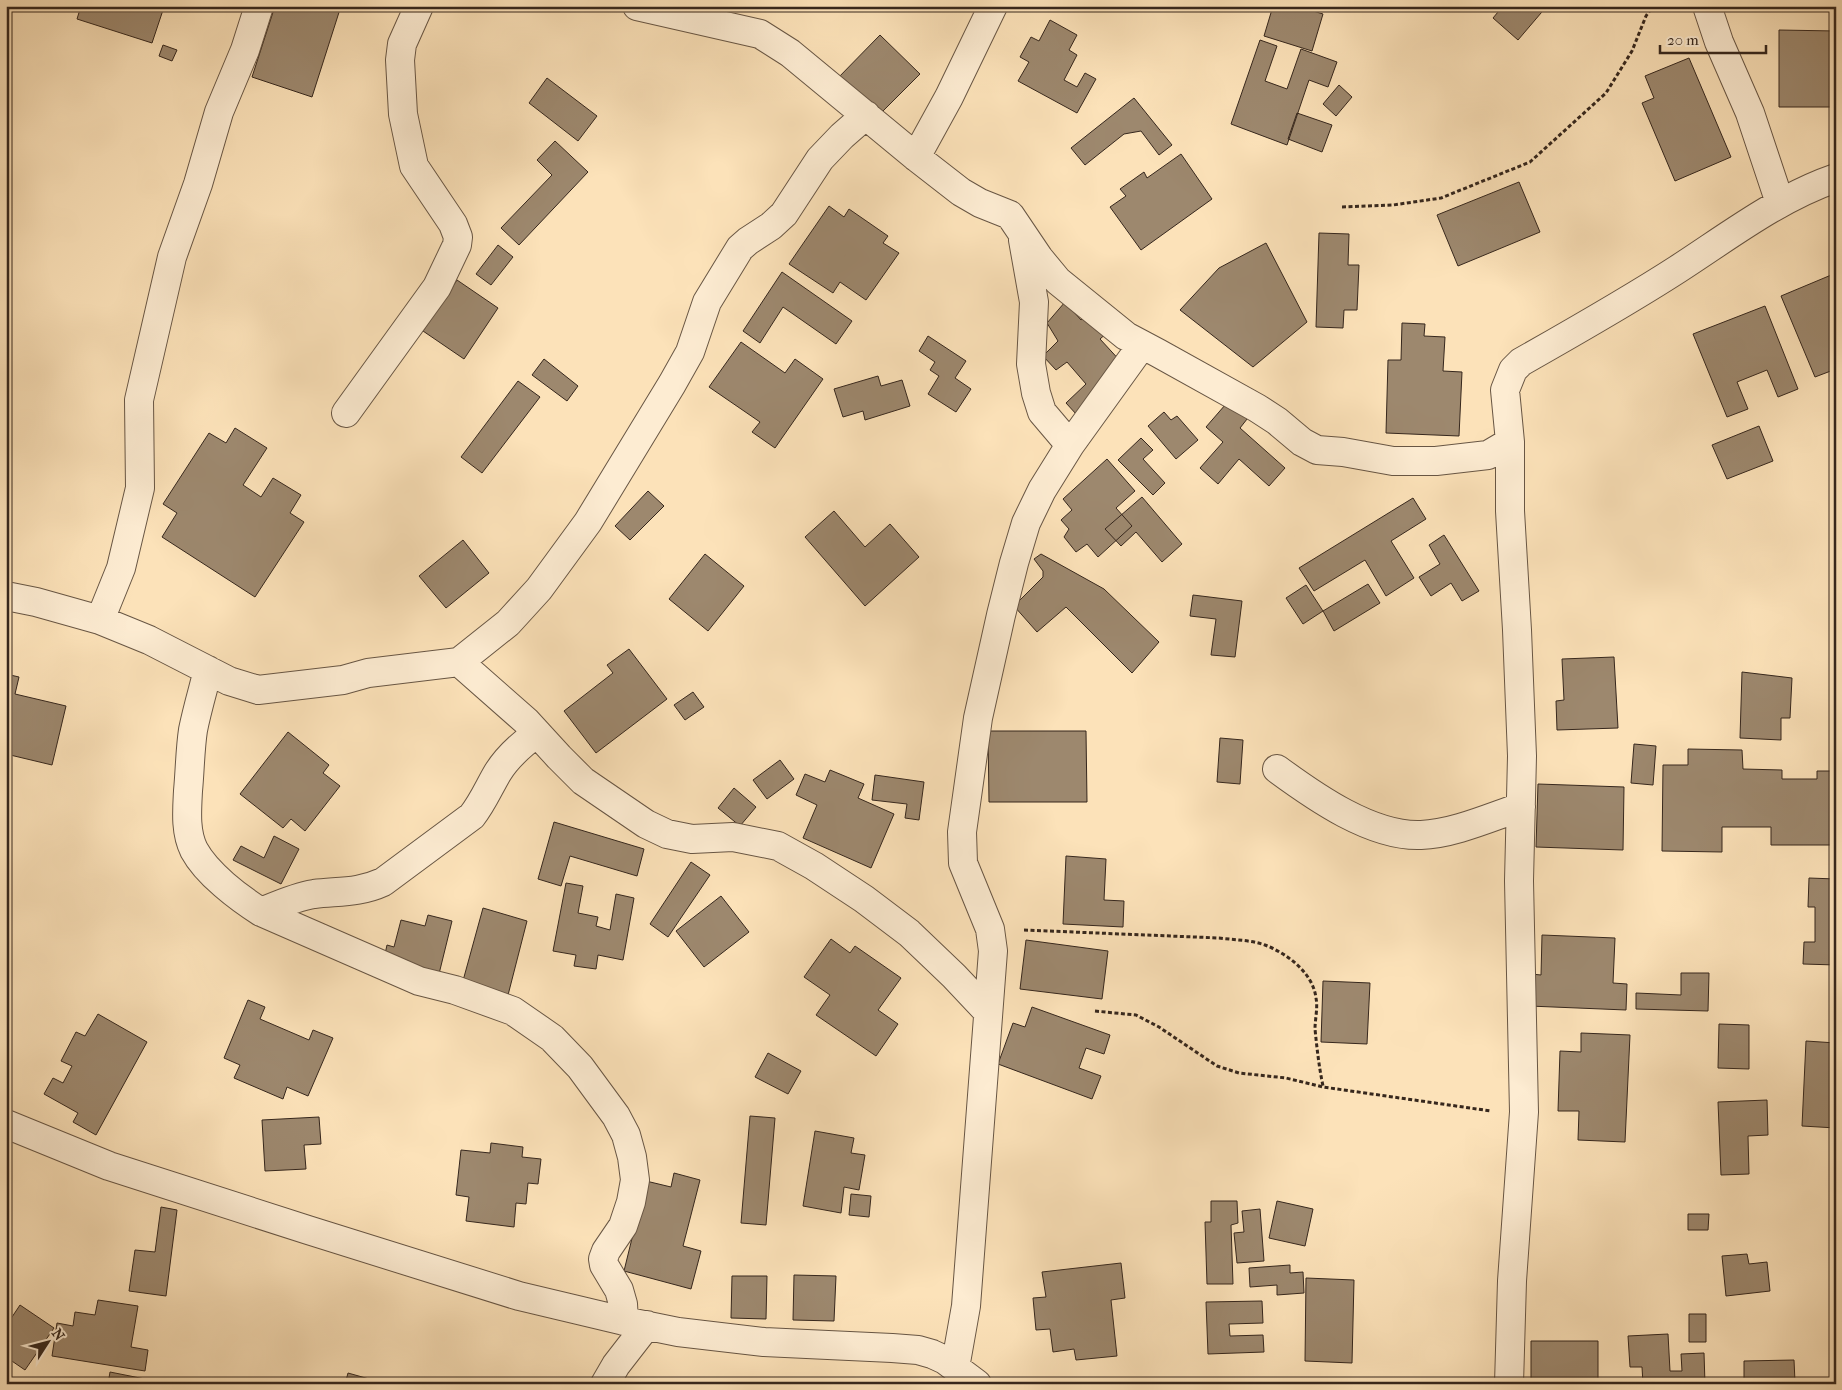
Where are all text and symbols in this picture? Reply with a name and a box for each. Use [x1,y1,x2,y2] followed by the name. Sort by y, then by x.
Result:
[1660,22,1766,54] scale bar
[1667,31,1699,49] text: 20 m
[22,1318,72,1368] north arrow
[48,1325,68,1344] text: N

